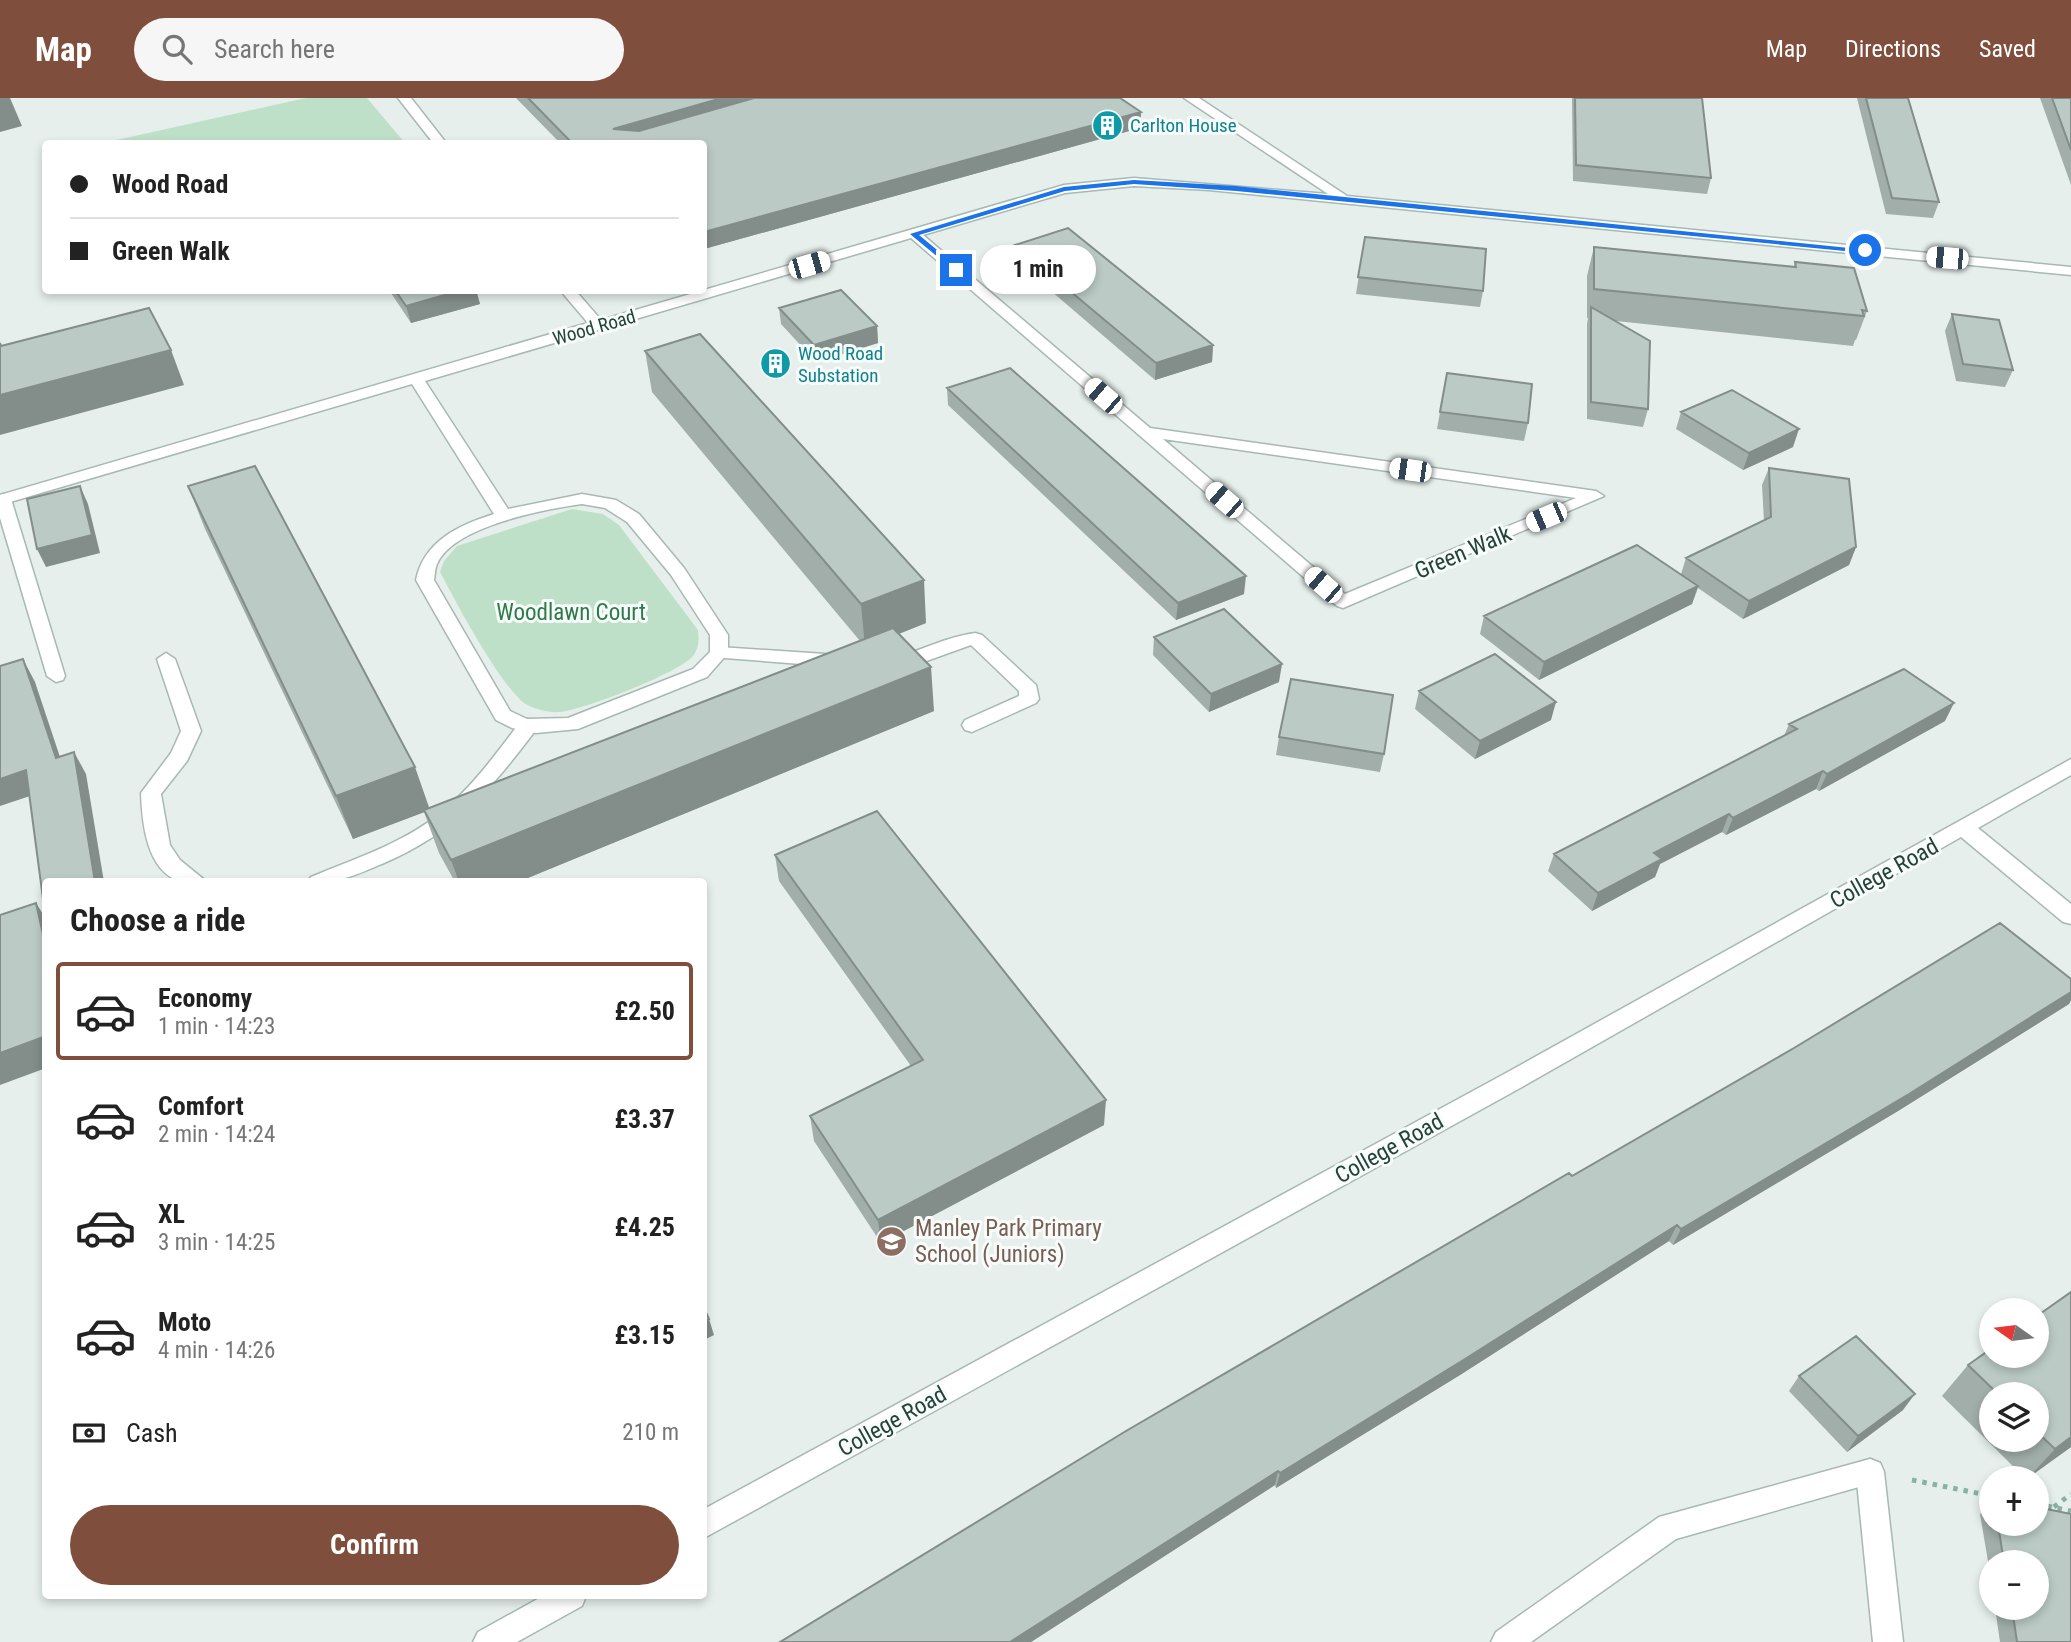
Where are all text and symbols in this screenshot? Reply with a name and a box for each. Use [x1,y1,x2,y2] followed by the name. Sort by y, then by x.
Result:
[134,18,624,81] search box
[35,30,92,69] text: Map
[158,30,196,68] icon: search
[214,34,335,64] text: Search here
[1766,35,1807,63] text: Map
[1845,35,1941,63] text: Directions
[1979,35,2036,63] text: Saved
[1090,108,1124,142] building icon: Carlton House
[1130,114,1237,137] place label: Carlton House
[112,169,228,199] text: Wood Road
[1849,234,1881,266] route start
[112,236,230,266] text: Green Walk
[981,246,1096,294] callout: 1 min
[1926,246,1969,270] car
[786,249,833,281] car
[940,254,972,286] route end
[1012,256,1064,283] text: 1 min
[550,305,638,350] street label: Wood Road
[798,342,883,387] place label: Wood Road Substation
[758,347,792,381] building icon: Wood Road Substation
[1081,374,1126,418] car
[1388,457,1433,483] car
[1202,478,1247,522] car
[1523,499,1570,535] car
[1411,520,1516,585] street label: Green Walk
[1301,563,1346,607] car
[496,599,646,626] park label: Woodlawn Court
[1825,833,1943,914] street label: College Road
[70,901,245,939] text: Choose a ride
[74,980,137,1043] icon: car
[158,983,252,1013] text: Economy
[614,996,675,1026] text: £2.50
[158,1013,275,1040] text: 1 min · 14:23
[74,1088,137,1151] icon: car
[158,1091,244,1121] text: Comfort
[614,1104,675,1134] text: £3.37
[1330,1108,1448,1189] street label: College Road
[158,1121,275,1148] text: 2 min · 14:24
[74,1196,137,1259] icon: car
[158,1199,185,1229] text: XL
[614,1212,675,1242] text: £4.25
[915,1215,1102,1268] place label: Manley Park Primary School (Juniors)
[875,1224,909,1258] school or university icon: Manley Park Primary School (Juniors)
[158,1229,275,1256] text: 3 min · 14:25
[1979,1298,2049,1368] north arrow
[1979,1298,2049,1620] map controls
[74,1304,137,1367] icon: car
[158,1307,211,1337] text: Moto
[614,1320,675,1350] text: £3.15
[158,1337,275,1364] text: 4 min · 14:26
[833,1381,951,1462] street label: College Road
[1979,1382,2049,1452] button: layers
[70,1414,108,1452] icon: cash
[126,1418,178,1448] text: Cash
[622,1419,679,1446] text: 210 m
[1979,1466,2049,1536] button: +
[70,1505,679,1585] button: Confirm
[1979,1550,2049,1620] button: −

